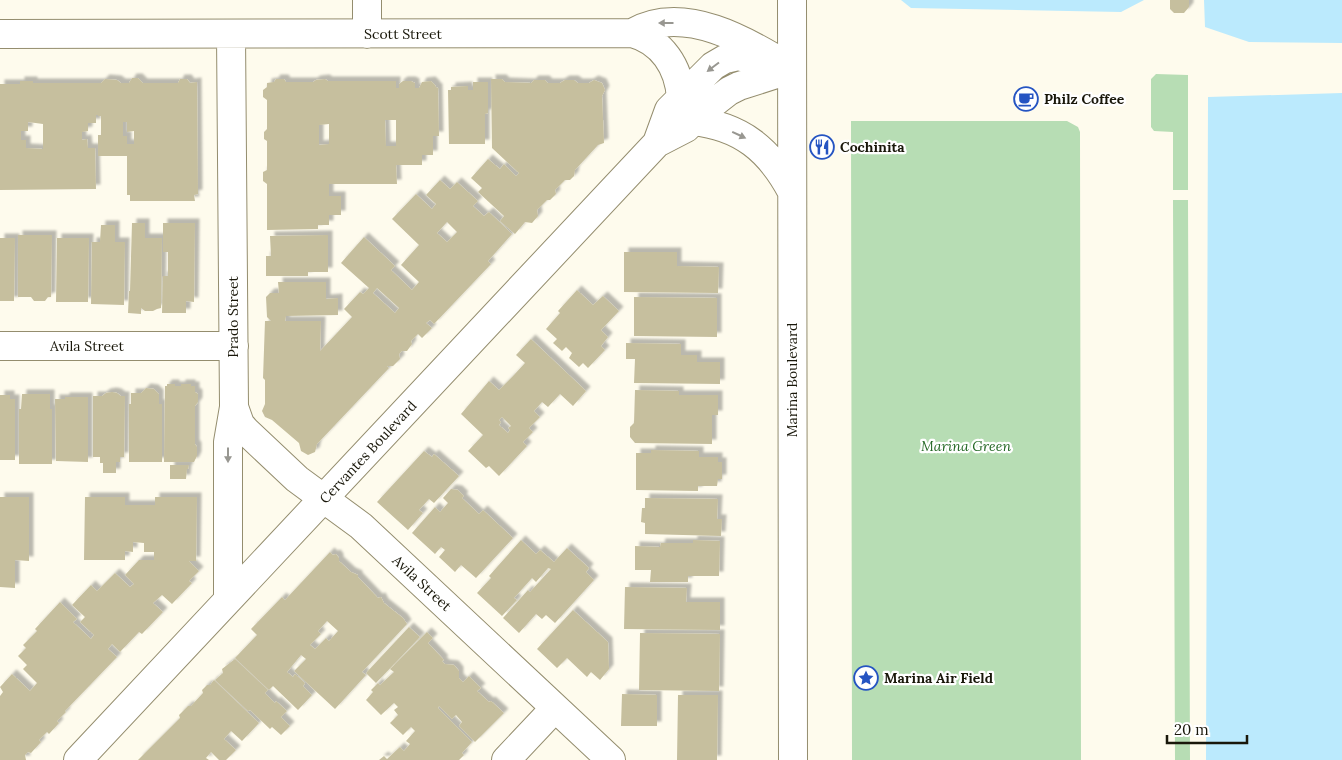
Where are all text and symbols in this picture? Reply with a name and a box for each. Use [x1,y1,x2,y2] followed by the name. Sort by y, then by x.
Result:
[658,19,674,27] one-way arrow
[364,25,443,43] street label: Scott Street
[707,62,720,73] one-way arrow
[1013,86,1039,112] cafe icon: Philz Coffee
[1044,90,1125,108] place label: Philz Coffee
[732,131,746,139] one-way arrow
[809,134,835,160] restaurant icon: Cochinita
[840,138,905,156] place label: Cochinita
[224,276,242,358] street label: Prado Street
[783,323,801,437] street label: Marina Boulevard
[49,337,125,355] street label: Avila Street
[316,397,420,507] street label: Cervantes Boulevard
[921,437,1011,455] park label: Marina Green
[224,447,232,463] one-way arrow
[388,551,456,615] street label: Avila Street
[853,665,879,691] place icon: Marina Air Field
[884,669,993,687] place label: Marina Air Field
[1167,712,1247,744] scale bar
[1174,720,1209,739] text: 20 m

